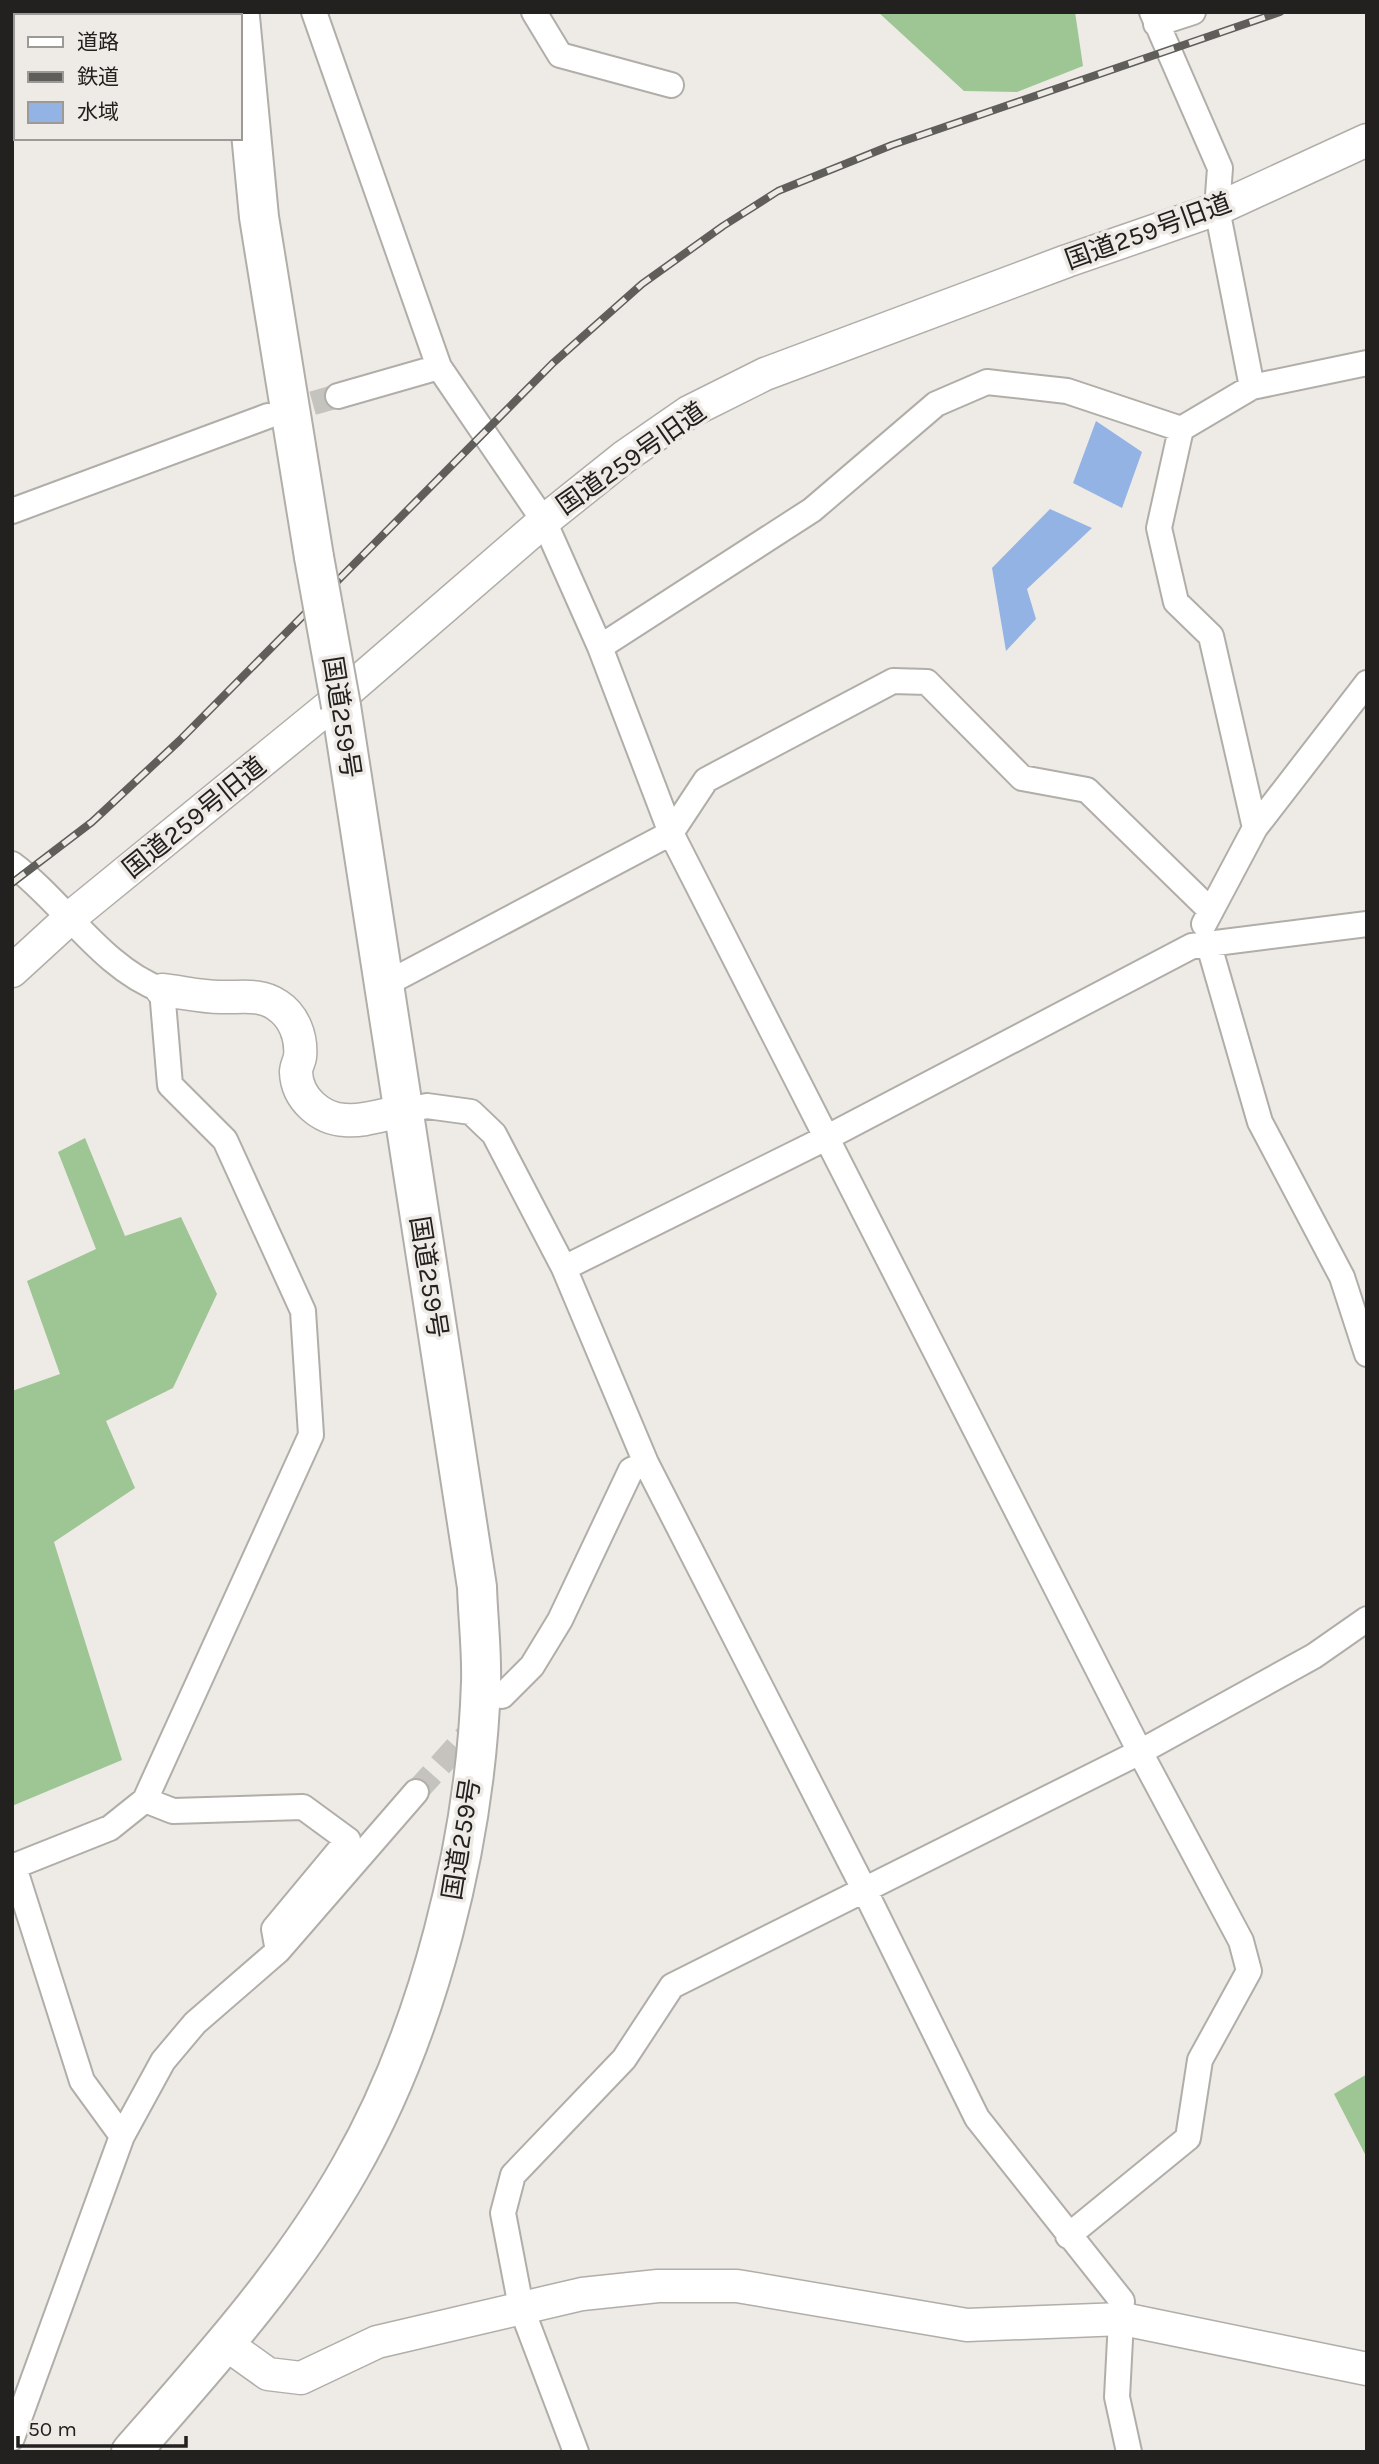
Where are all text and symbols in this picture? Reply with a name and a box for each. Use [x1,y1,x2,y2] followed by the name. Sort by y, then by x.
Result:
[14,14,242,140] legend
[77,30,119,54] text: 道路
[77,65,119,89] text: 鉄道
[77,100,119,124] text: 水域
[1061,187,1236,276] street label: 国道259号旧道
[551,396,712,521] street label: 国道259号旧道
[317,654,366,780] street label: 国道259号
[117,750,272,884] street label: 国道259号旧道
[404,1214,453,1340] street label: 国道259号
[437,1776,486,1902] street label: 国道259号
[18,2404,186,2448] scale bar
[28,2417,77,2441] text: 50 m

